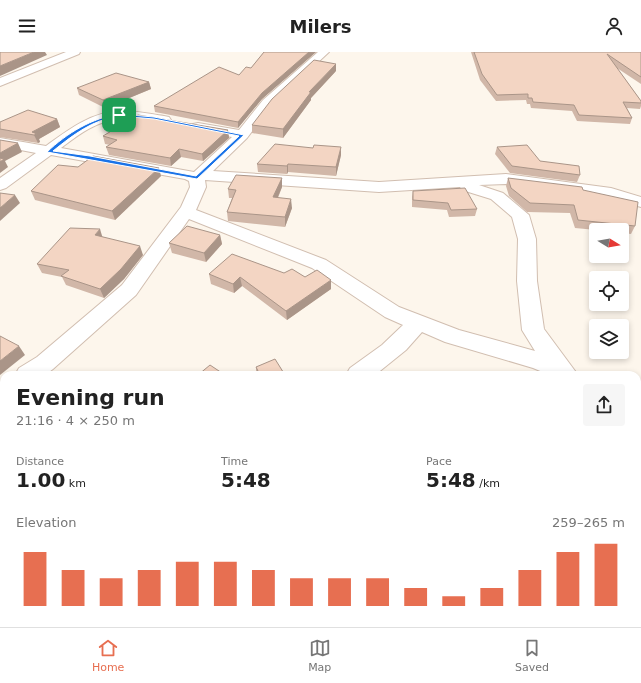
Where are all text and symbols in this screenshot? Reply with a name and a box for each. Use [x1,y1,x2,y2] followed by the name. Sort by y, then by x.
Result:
[16,15,38,37] icon: menu
[603,15,625,37] icon: person
[289,16,352,37] text: Milers
[102,98,136,132] pin
[108,104,130,126] icon: arrive
[589,223,629,263] north arrow
[589,223,629,359] map controls
[589,271,629,311] button: locate
[589,319,629,359] button: layers
[583,384,625,426] button: share
[16,385,165,410] text: Evening run
[16,413,135,428] text: 21:16 · 4 × 250 m
[16,455,64,468] text: Distance
[221,455,248,468] text: Time
[426,455,452,468] text: Pace
[16,468,65,492] text: 1.00
[221,468,271,492] text: 5:48
[426,468,476,492] text: 5:48
[65,477,86,490] text: km
[476,477,500,490] text: /km
[16,515,76,530] text: Elevation
[552,515,625,530] text: 259–265 m
[92,637,124,674] tab: Home
[308,637,331,674] tab: Map
[515,637,549,674] tab: Saved

